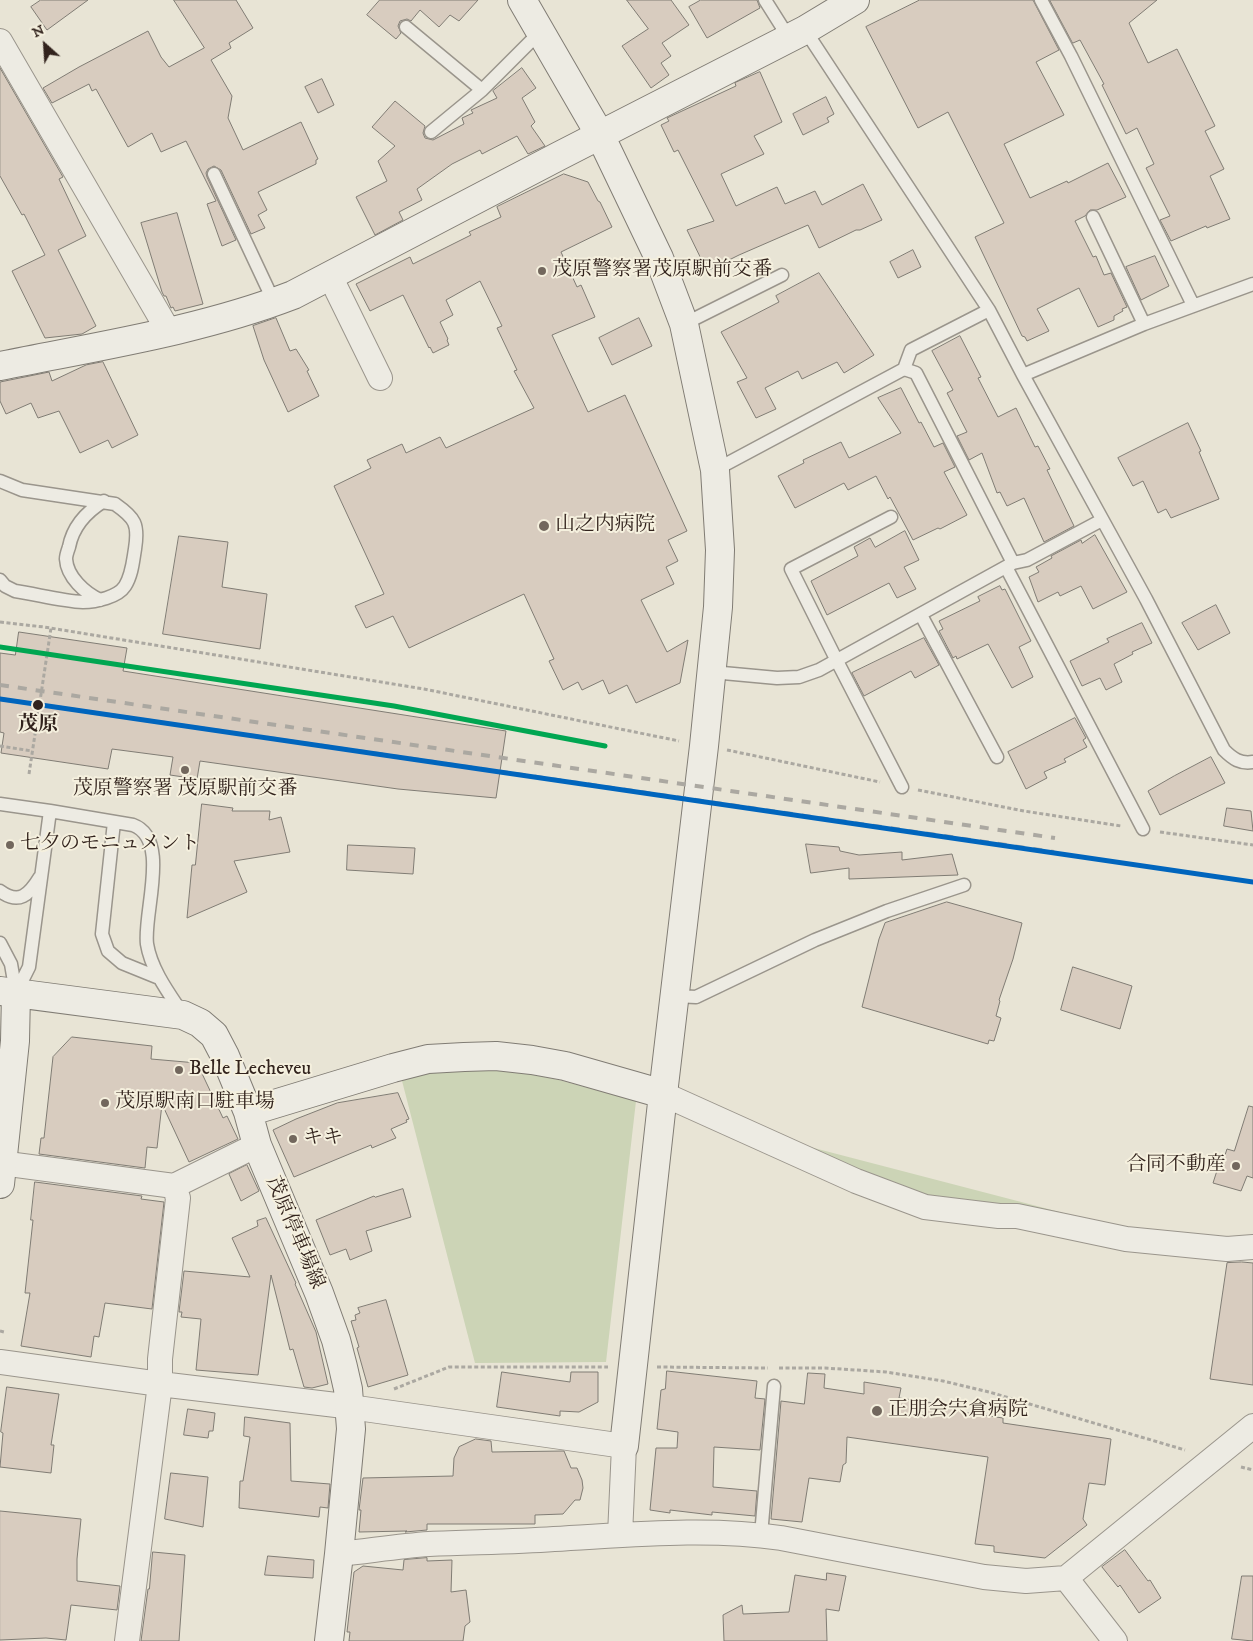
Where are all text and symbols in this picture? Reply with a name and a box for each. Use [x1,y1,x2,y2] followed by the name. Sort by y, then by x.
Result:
[20,20,70,70] north arrow
[29,21,48,42] text: N
[552,259,772,283] place label: 茂原警察署茂原駅前交番
[536,265,548,277] marker: 茂原警察署茂原駅前交番
[555,514,655,538] place label: 山之内病院
[537,519,551,533] marker: 山之内病院
[31,698,45,712] marker: 茂原
[18,714,58,738] place label: 茂原
[179,764,191,776] marker: 茂原警察署 茂原駅前交番
[73,778,297,802] place label: 茂原警察署 茂原駅前交番
[20,833,200,857] place label: 七夕のモニュメント
[4,839,16,851] marker: 七夕のモニュメント
[189,1058,311,1082] place label: Belle Lecheveu
[173,1064,185,1076] marker: Belle Lecheveu
[115,1091,275,1115] place label: 茂原駅南口駐車場
[99,1097,111,1109] marker: 茂原駅南口駐車場
[303,1127,343,1151] place label: キキ
[287,1133,299,1145] marker: キキ
[1126,1154,1226,1178] place label: 合同不動産
[1230,1160,1242,1172] marker: 合同不動産
[260,1173,328,1293] street label: 茂原停車場線
[888,1399,1028,1423] place label: 正朋会宍倉病院
[870,1404,884,1418] marker: 正朋会宍倉病院

